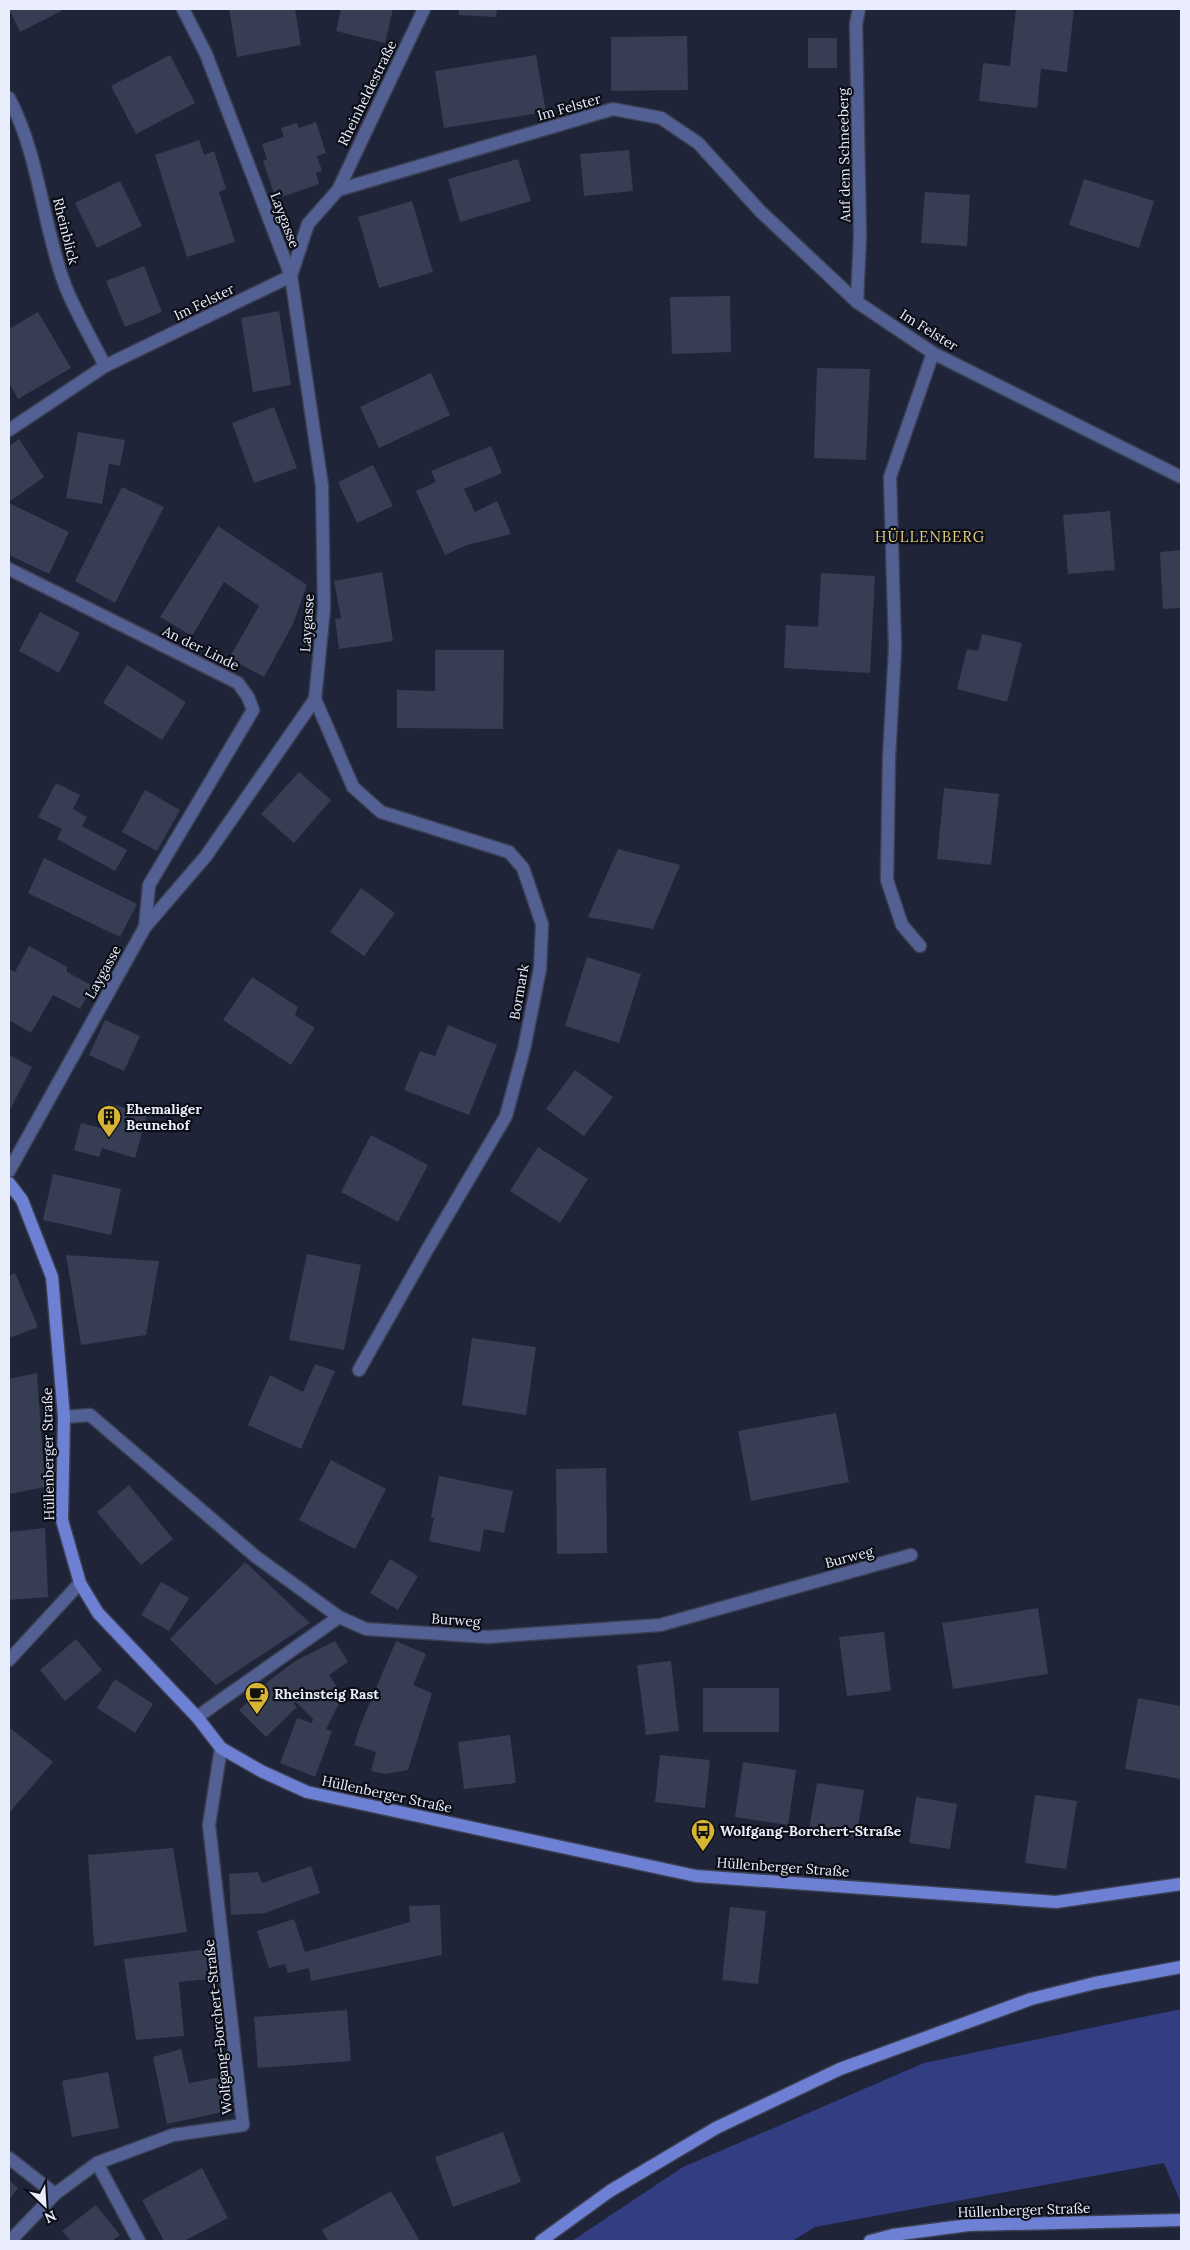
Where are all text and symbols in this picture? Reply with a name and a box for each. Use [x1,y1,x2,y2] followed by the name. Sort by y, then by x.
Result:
[334,37,401,149] street label: Rheinheldestraße
[834,87,854,223] street label: Auf dem Schneeberg
[535,89,603,125] street label: Im Felster
[266,190,304,251] street label: Laygasse
[49,196,83,267] street label: Rheinblick
[171,280,237,324] street label: Im Felster
[897,305,961,355] street label: Im Felster
[875,527,985,546] district label: HÜLLENBERG
[296,593,318,653] street label: Laygasse
[159,621,243,674] street label: An der Linde
[81,942,125,1002] street label: Laygasse
[505,962,533,1021] street label: Bormark
[126,1100,202,1134] place label: Ehemaliger Beunehof
[96,1104,122,1138] building icon: Ehemaliger Beunehof
[38,1387,58,1521] street label: Hüllenberger Straße
[823,1542,875,1572] street label: Burweg
[431,1609,482,1631] street label: Burweg
[244,1681,270,1715] cafe icon: Rheinsteig Rast
[274,1685,379,1703] place label: Rheinsteig Rast
[320,1771,454,1817] street label: Hüllenberger Straße
[690,1818,716,1852] bus stop icon: Wolfgang-Borchert-Straße
[720,1822,902,1840] place label: Wolfgang-Borchert-Straße
[716,1853,850,1881] street label: Hüllenberger Straße
[200,1938,236,2115] street label: Wolfgang-Borchert-Straße
[20,2180,70,2230] north arrow
[957,2199,1091,2221] street label: Hüllenberger Straße
[42,2206,59,2227] text: N

